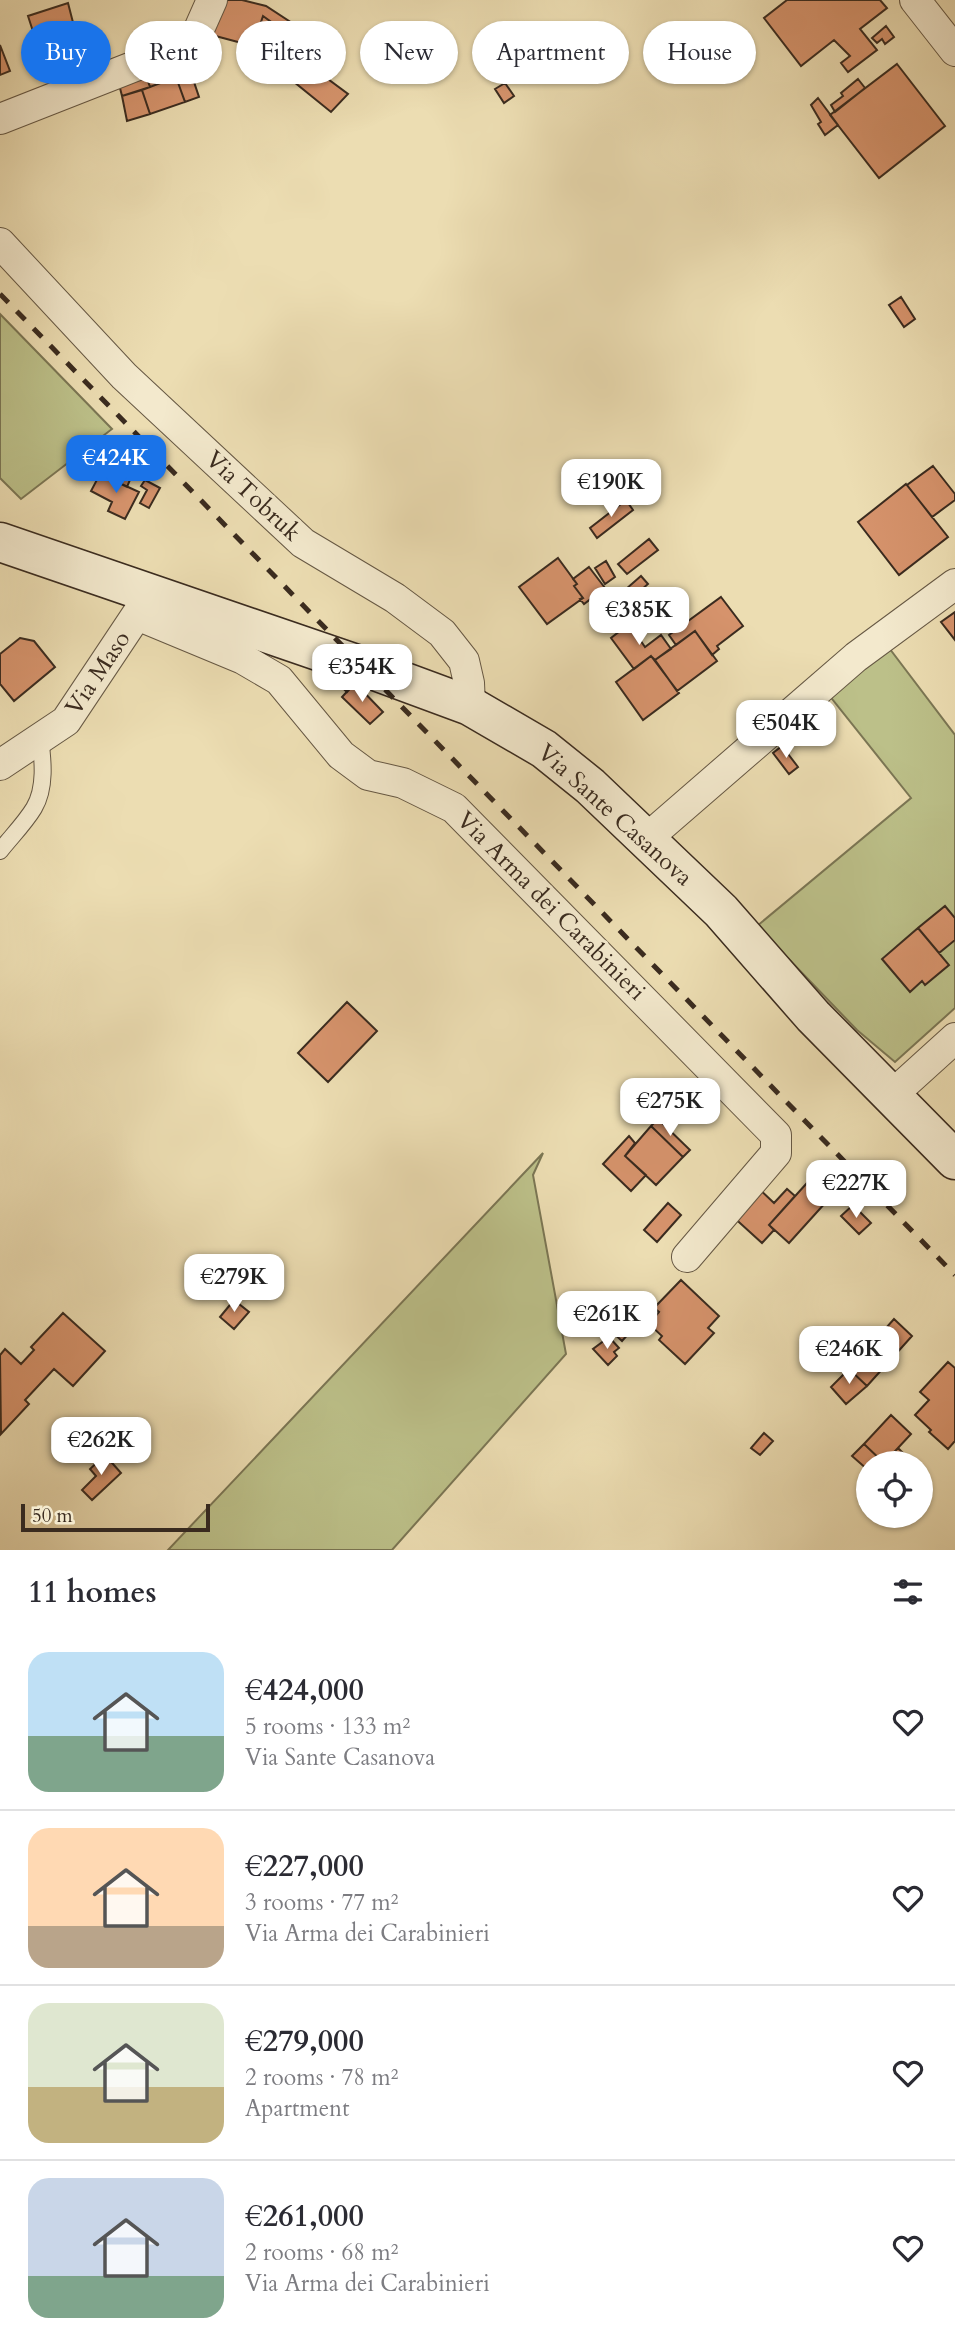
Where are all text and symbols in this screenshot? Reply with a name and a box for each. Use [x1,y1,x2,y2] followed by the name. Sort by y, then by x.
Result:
[21,21,111,84] chip: Buy
[125,21,222,84] chip: Rent
[236,21,346,84] chip: Filters
[360,21,458,84] chip: New
[472,21,629,84] chip: Apartment
[643,21,756,84] chip: House
[67,435,165,495] pin: €424K
[82,442,150,473] text: €424K
[198,443,308,549] street label: Via Tobruk
[562,460,660,519] pin: €190K
[577,466,645,497] text: €190K
[590,588,688,647] pin: €385K
[605,594,673,625] text: €385K
[58,624,138,722] street label: Via Maso
[313,644,411,704] pin: €354K
[328,651,396,682] text: €354K
[737,700,835,760] pin: €504K
[752,707,820,738] text: €504K
[530,736,700,894] street label: Via Sante Casanova
[449,804,653,1008] street label: Via Arma dei Carabinieri
[621,1078,719,1138] pin: €275K
[636,1085,704,1116] text: €275K
[807,1160,905,1220] pin: €227K
[822,1167,890,1198] text: €227K
[185,1254,283,1314] pin: €279K
[200,1261,268,1292] text: €279K
[558,1292,656,1351] pin: €261K
[573,1298,641,1329] text: €261K
[800,1326,898,1386] pin: €246K
[815,1333,883,1364] text: €246K
[52,1418,150,1477] pin: €262K
[67,1424,135,1455] text: €262K
[856,1451,933,1528] map controls
[856,1451,933,1528] button: locate
[21,1501,210,1533] scale bar
[32,1503,73,1529] text: 50 m
[28,1572,157,1613] text: 11 homes
[889,1573,927,1611] icon: filters
[245,1670,364,1711] text: €424,000
[84,1680,168,1764] icon: home
[889,1703,927,1741] icon: heart
[245,1711,410,1742] text: 5 rooms · 133 m²
[245,1742,435,1773] text: Via Sante Casanova
[245,1846,364,1887] text: €227,000
[84,1856,168,1940] icon: home
[889,1879,927,1917] icon: heart
[245,1887,398,1918] text: 3 rooms · 77 m²
[245,1918,490,1949] text: Via Arma dei Carabinieri
[245,2021,364,2062] text: €279,000
[84,2031,168,2115] icon: home
[889,2054,927,2092] icon: heart
[245,2062,398,2093] text: 2 rooms · 78 m²
[245,2093,349,2124] text: Apartment
[245,2196,364,2237] text: €261,000
[84,2206,168,2290] icon: home
[889,2229,927,2267] icon: heart
[245,2237,398,2268] text: 2 rooms · 68 m²
[245,2268,490,2299] text: Via Arma dei Carabinieri

